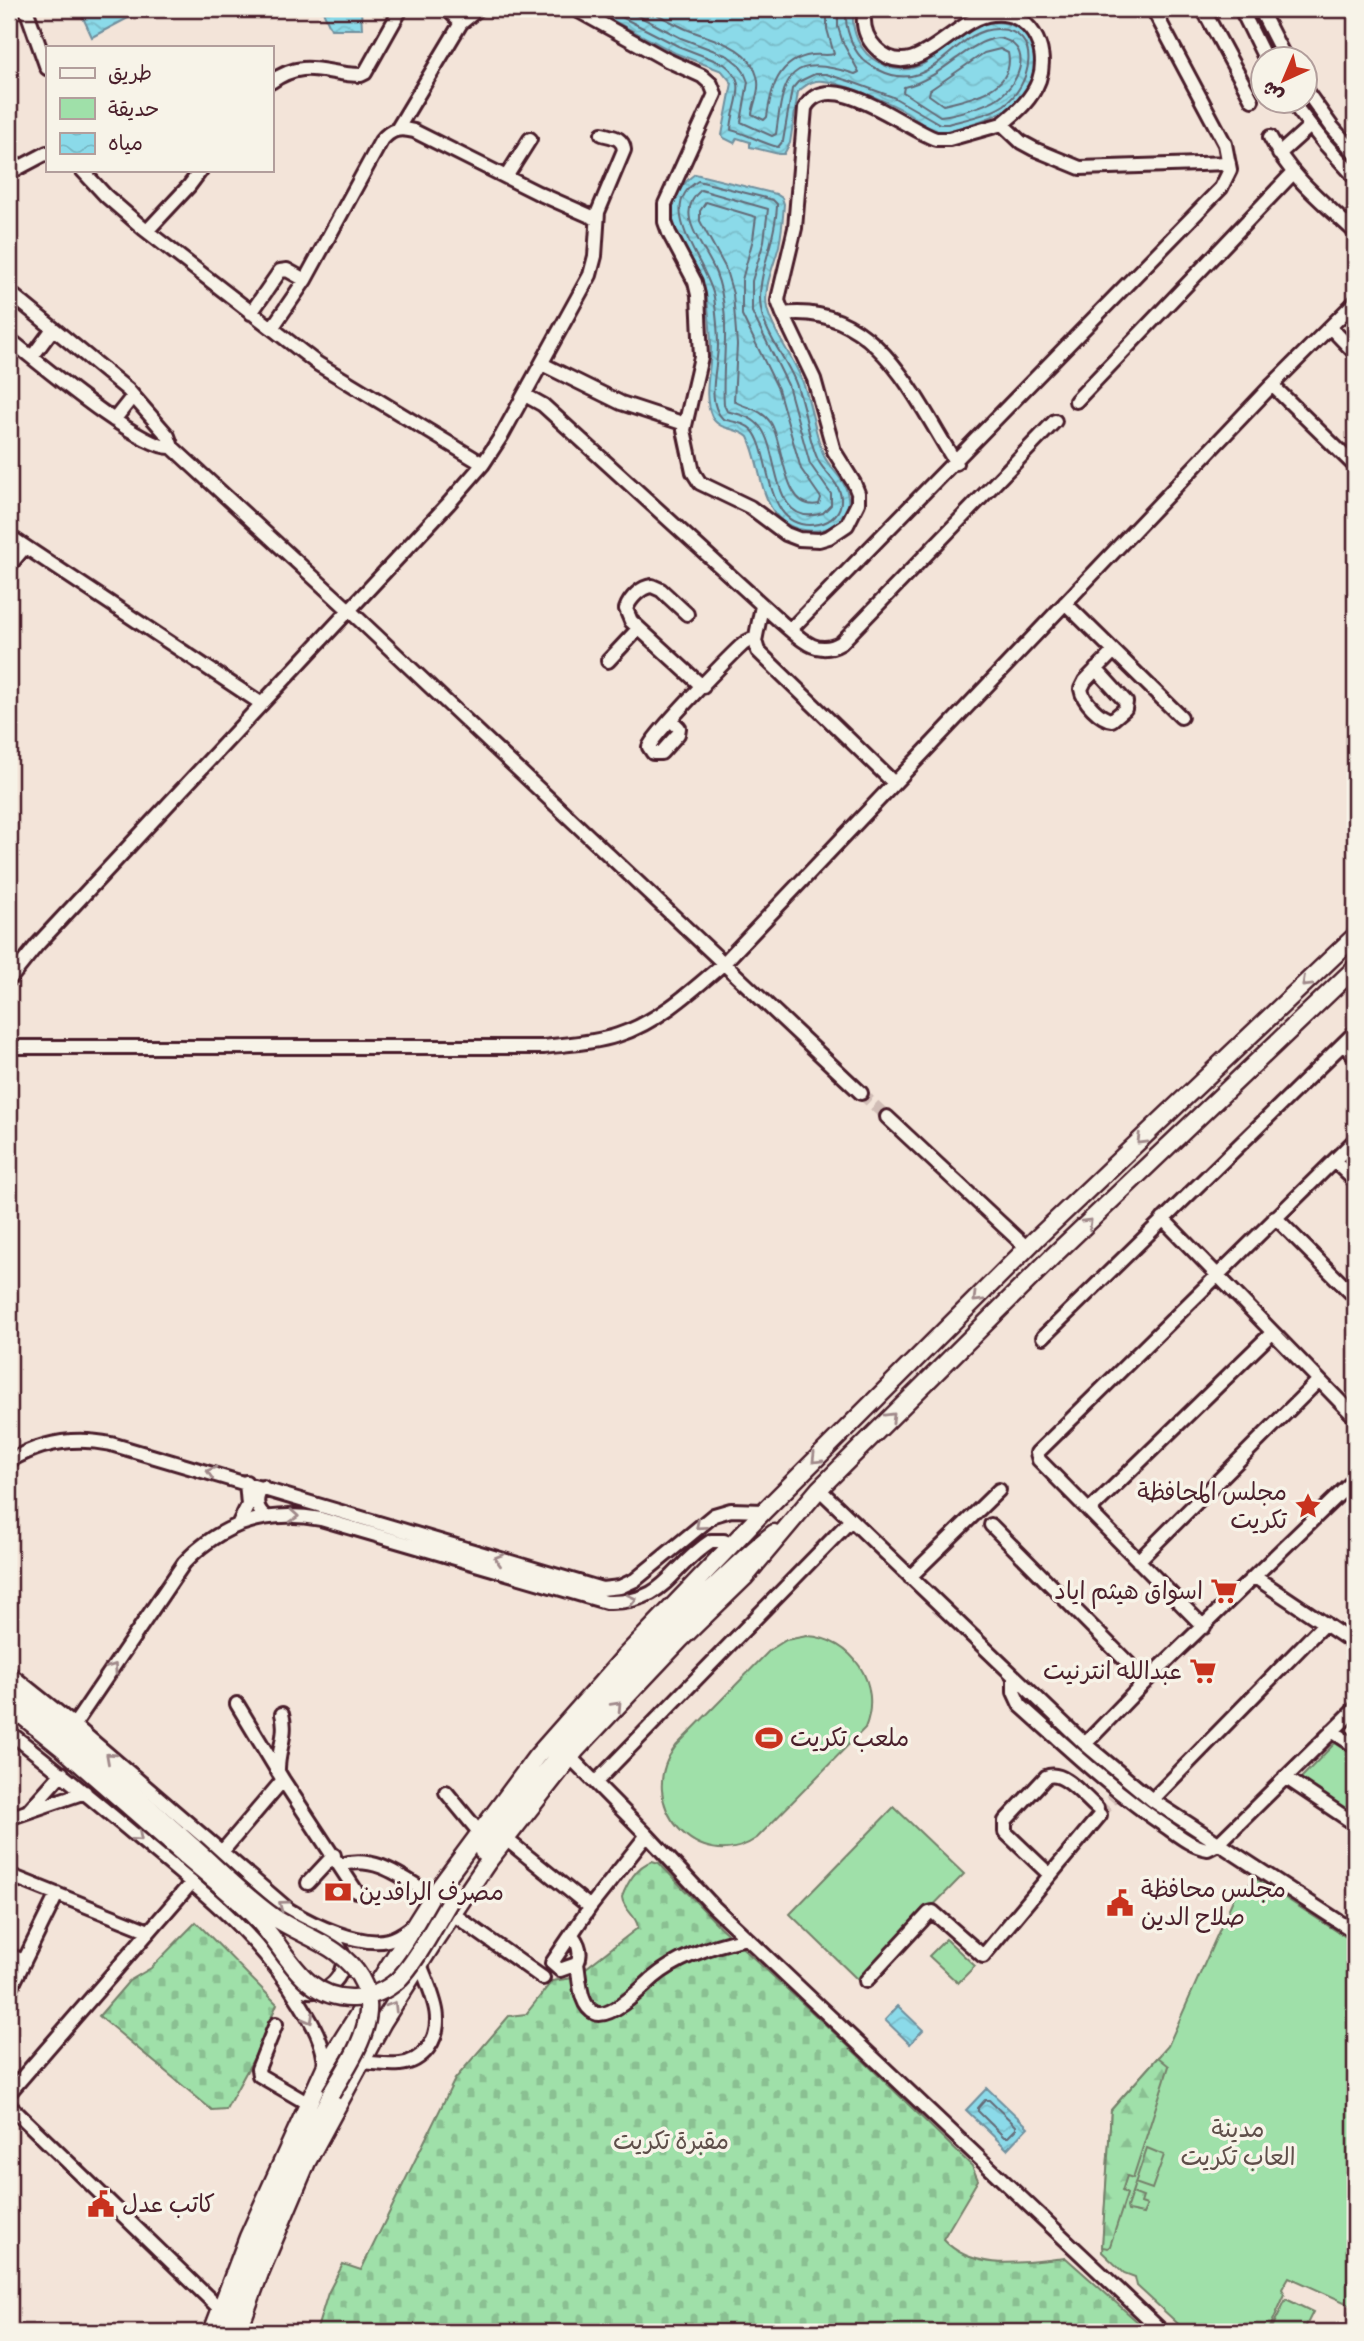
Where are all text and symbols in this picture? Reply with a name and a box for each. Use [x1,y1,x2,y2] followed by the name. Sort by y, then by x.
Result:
[46,46,273,172] legend
[1248,46,1318,116] north arrow
[108,60,152,85] text: طريق
[1257,76,1288,107] text: ش
[108,96,159,121] text: حديقة
[108,130,143,155] text: مياه
[1301,975,1314,988] one-way arrow
[1136,1132,1149,1145] one-way arrow
[1080,1218,1093,1231] one-way arrow
[973,1290,986,1303] one-way arrow
[883,1413,895,1425] one-way arrow
[812,1451,824,1463] one-way arrow
[205,1465,217,1480] one-way arrow
[1137,1477,1288,1534] place label: مجلس المحافظة تكريت
[1293,1491,1323,1521] place icon: مجلس المحافظة تكريت
[289,1508,300,1523] one-way arrow
[696,1517,708,1530] one-way arrow
[493,1552,505,1567] one-way arrow
[1054,1576,1203,1609] place label: اسواق هيثم اياد
[1209,1576,1239,1606] supermarket icon: اسواق هيثم اياد
[626,1593,638,1608] one-way arrow
[1043,1656,1182,1685] place label: عبدالله انترنيت
[1188,1656,1218,1686] supermarket icon: عبدالله انترنيت
[104,1663,117,1676] one-way arrow
[609,1701,621,1714] one-way arrow
[754,1723,784,1753] sports icon: ملعب تكريت
[790,1723,909,1752] place label: ملعب تكريت
[105,1753,118,1765] one-way arrow
[129,1829,142,1841] one-way arrow
[1141,1874,1286,1933] place label: مجلس محافظة صلاح الدين
[323,1877,353,1907] bank icon: مصرف الرافدين
[359,1877,504,1906] place label: مصرف الرافدين
[1105,1888,1135,1918] public building icon: مجلس محافظة صلاح الدين
[278,1901,291,1913] one-way arrow
[385,2000,398,2013] one-way arrow
[301,2011,314,2024] one-way arrow
[1180,2114,1296,2171] park label: مدينة العاب تكريت
[613,2126,729,2155] park label: مقبرة تكريت
[86,2189,116,2219] public building icon: كاتب عدل
[122,2189,215,2218] place label: كاتب عدل

